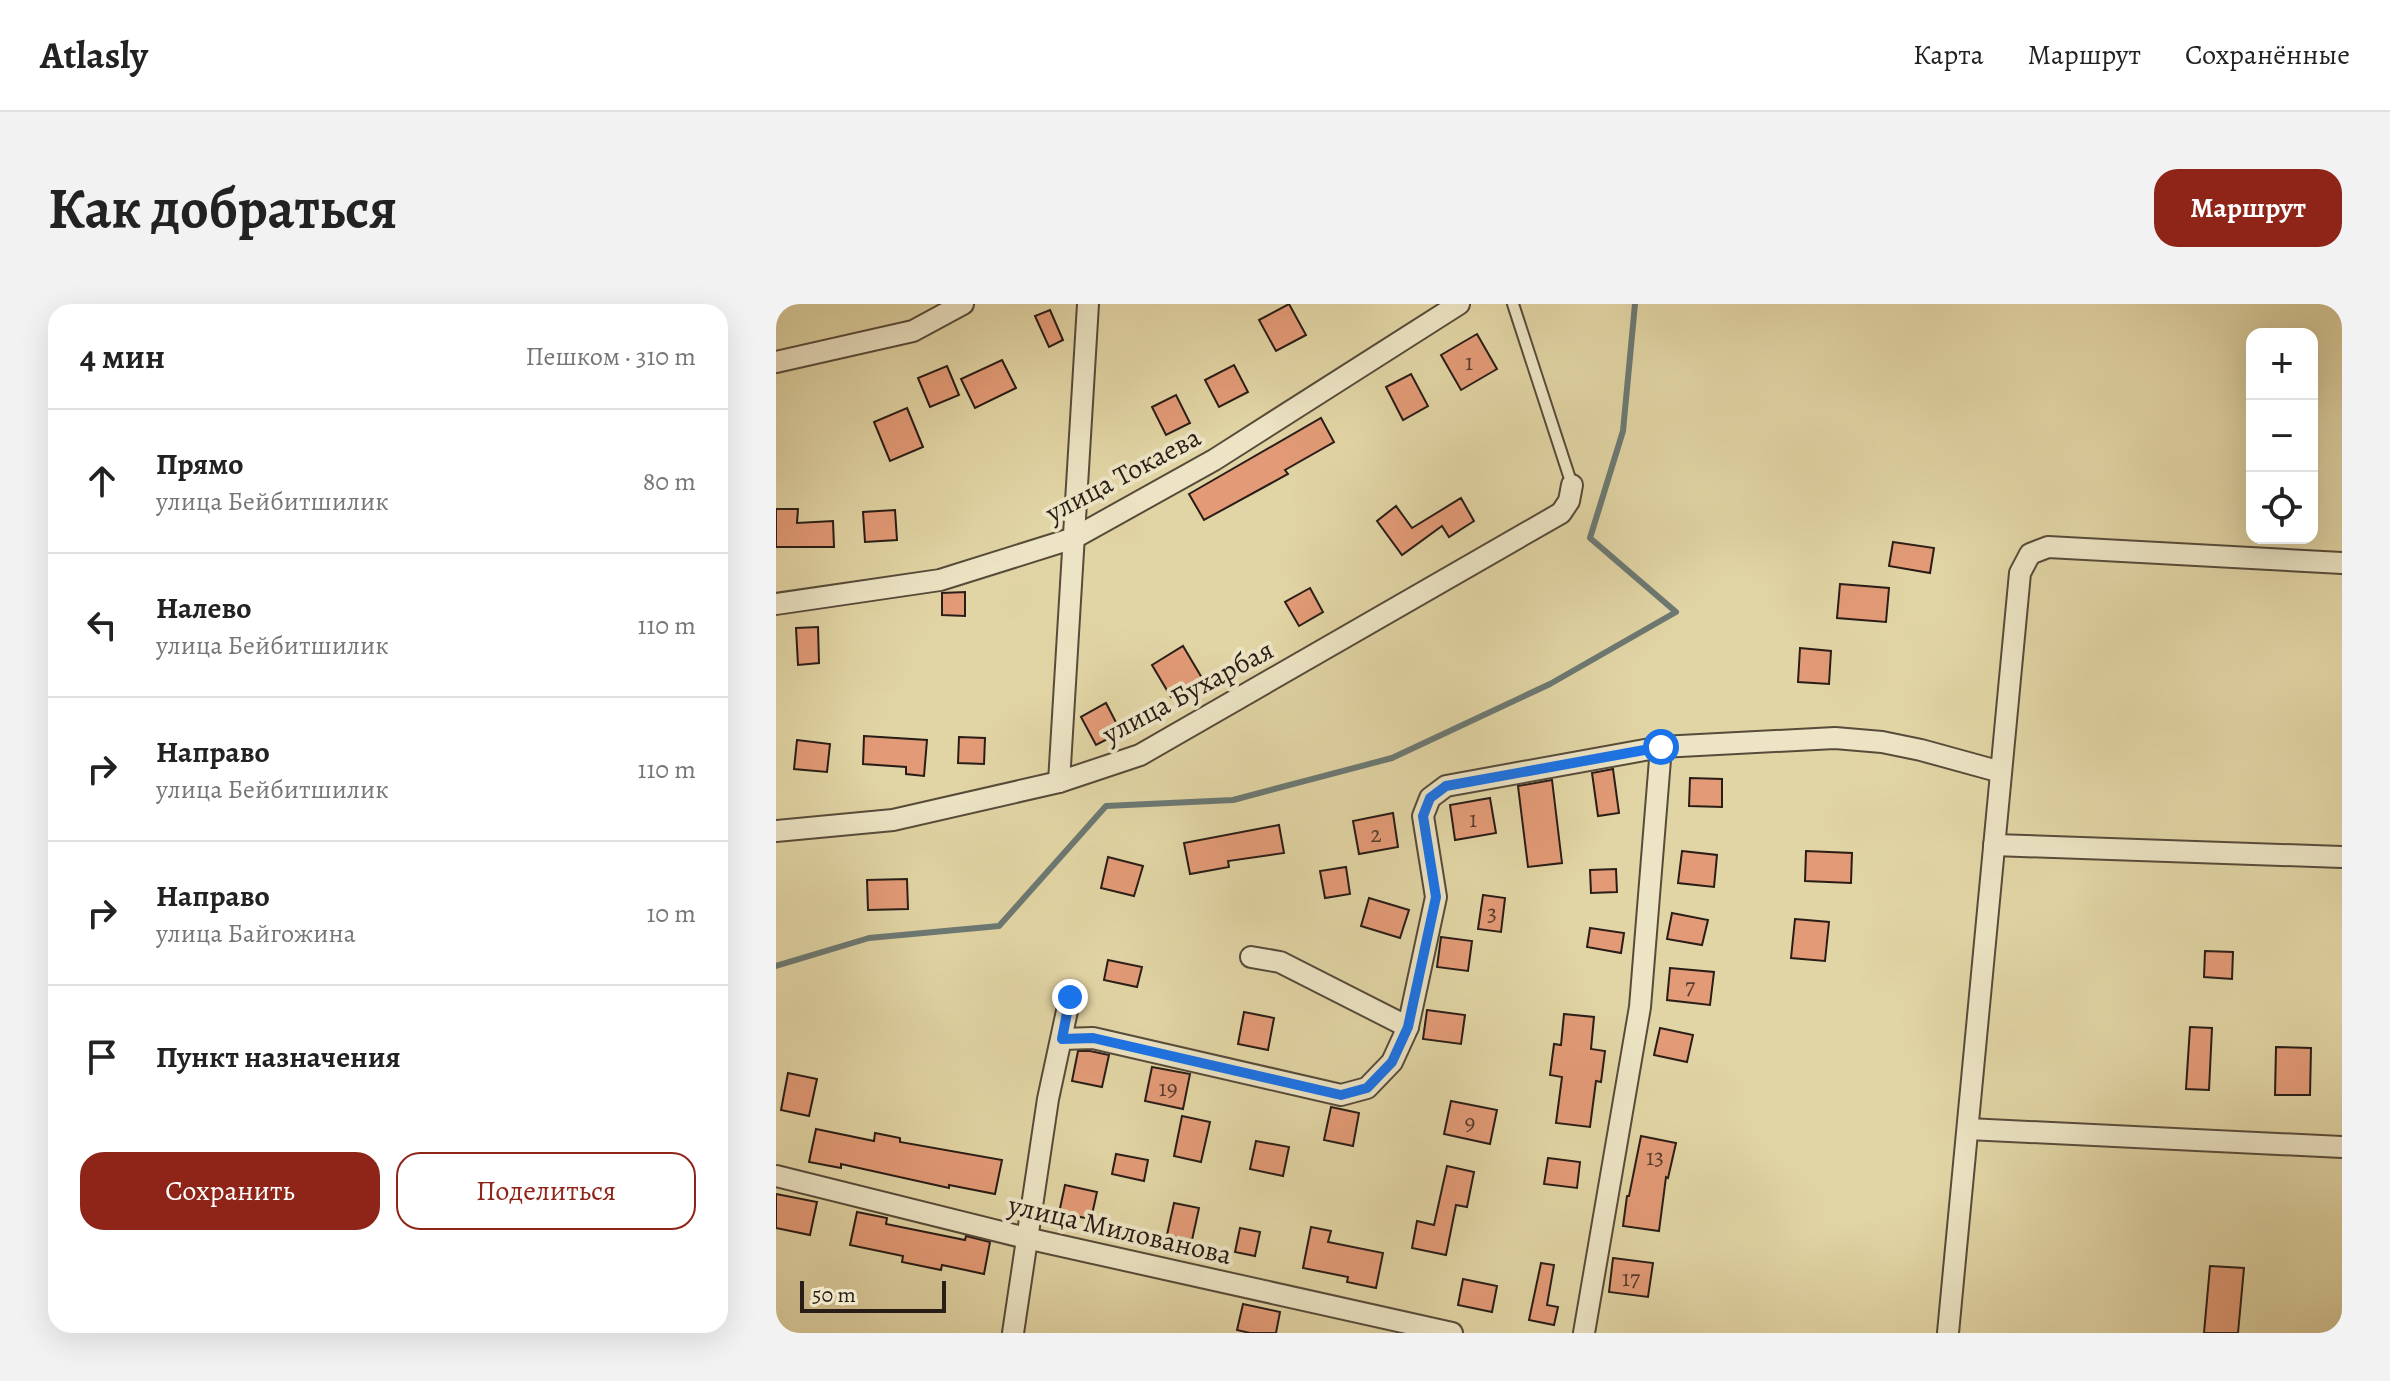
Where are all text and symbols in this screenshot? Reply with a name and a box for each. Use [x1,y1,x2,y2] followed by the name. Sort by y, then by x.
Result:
[40,29,148,81] text: Atlasly
[1913,36,1984,74] text: Карта
[2028,36,2141,74] text: Маршрут
[2185,36,2350,74] text: Сохранённые
[2154,169,2342,247] button: Маршрут
[48,170,397,246] text: Как добраться
[2246,328,2318,544] map controls
[2246,328,2318,400] button: +
[80,333,165,380] text: 4 мин
[526,339,696,374] text: Пешком · 310 m
[1465,346,1473,378] house number: 1
[2246,400,2318,472] button: −
[1038,418,1207,532] street label: улица Токаева
[156,444,243,484] text: Прямо
[80,459,124,503] icon: ahead
[643,464,696,499] text: 80 m
[2246,472,2318,544] button: locate
[156,484,389,519] text: улица Бейбитшилик
[156,588,251,628] text: Налево
[80,603,124,647] icon: left
[638,608,696,643] text: 110 m
[156,628,389,663] text: улица Бейбитшилик
[1095,631,1280,753] street label: улица Бухарбая
[1643,729,1679,765] route start
[156,732,270,772] text: Направо
[80,747,124,791] icon: right
[638,752,696,787] text: 110 m
[156,772,389,807] text: улица Бейбитшилик
[1469,803,1477,835] house number: 1
[1370,818,1382,850] house number: 2
[156,876,270,916] text: Направо
[80,891,124,935] icon: right
[646,896,696,931] text: 10 m
[1487,897,1497,929] house number: 3
[156,916,356,951] text: улица Байгожина
[1685,970,1696,1002] house number: 7
[1052,979,1088,1015] route end
[80,1035,124,1079] icon: arrive
[156,1037,401,1077] text: Пункт назначения
[1158,1072,1178,1104] house number: 19
[1465,1106,1475,1138] house number: 9
[1646,1141,1664,1173] house number: 13
[80,1152,380,1230] button: Сохранить
[396,1152,696,1230] button: Поделиться
[1004,1186,1235,1274] street label: улица Милованова
[1622,1262,1641,1294] house number: 17
[800,1277,946,1313] scale bar
[812,1280,856,1310] text: 50 m

